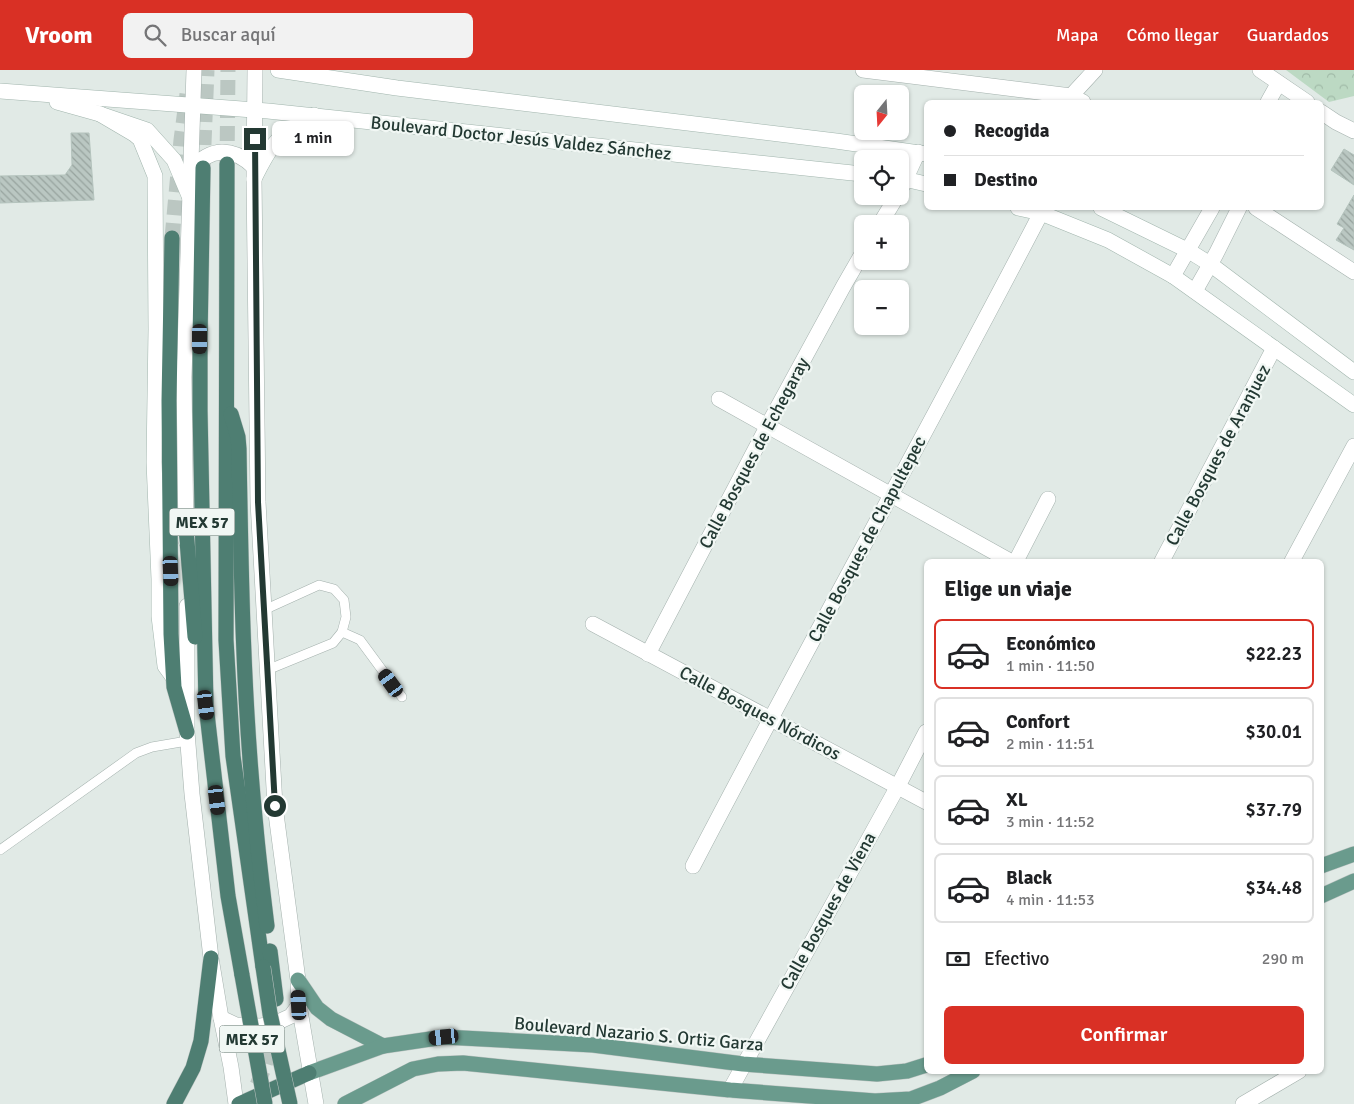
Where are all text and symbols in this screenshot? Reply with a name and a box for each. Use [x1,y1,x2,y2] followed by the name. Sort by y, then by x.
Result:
[123,13,473,58] search box
[25,20,93,50] text: Vroom
[141,21,169,49] icon: search
[181,23,276,47] text: Buscar aquí
[1056,24,1098,46] text: Mapa
[1126,24,1219,46] text: Cómo llegar
[1247,24,1329,46] text: Guardados
[854,85,909,140] north arrow
[854,85,909,335] map controls
[370,111,672,165] street label: Boulevard Doctor Jesús Valdez Sánchez
[974,119,1049,143] text: Recogida
[272,122,355,156] callout: 1 min
[244,128,266,150] route end
[294,128,332,148] text: 1 min
[854,150,909,205] button: locate
[974,168,1038,192] text: Destino
[854,215,909,270] button: +
[854,280,909,335] button: −
[192,324,207,354] car
[694,353,814,552] street label: Calle Bosques de Echegaray
[1161,361,1275,549] street label: Calle Bosques de Aranjuez
[803,432,931,646] street label: Calle Bosques de Chapultepec
[170,508,234,536] road number: MEX 57
[162,556,179,586] car
[944,575,1072,602] text: Elige un viaje
[946,632,991,677] icon: car
[1006,632,1096,656] text: Económico
[1245,642,1302,666] text: $22.23
[1006,656,1095,676] text: 1 min · 11:50
[676,661,844,765] street label: Calle Bosques Nórdicos
[376,666,405,700] car
[196,689,215,721] car
[946,710,991,755] icon: car
[1006,710,1070,734] text: Confort
[1245,720,1302,744] text: $30.01
[1006,734,1095,754] text: 2 min · 11:51
[207,784,226,816] car
[946,788,991,833] icon: car
[1006,788,1028,812] text: XL
[264,795,286,817] route start
[1245,798,1302,822] text: $37.79
[1006,812,1095,832] text: 3 min · 11:52
[775,828,881,994] street label: Calle Bosques de Viena
[946,866,991,911] icon: car
[1006,866,1052,890] text: Black
[1245,876,1302,900] text: $34.48
[1006,890,1095,910] text: 4 min · 11:53
[944,945,972,973] icon: cash
[984,947,1049,971] text: Efectivo
[1262,949,1304,969] text: 290 m
[290,990,307,1020] car
[944,1006,1304,1064] button: Confirmar
[513,1012,765,1056] street label: Boulevard Nazario S. Ortiz Garza
[220,1026,284,1052] road number: MEX 57
[428,1028,459,1046] car

